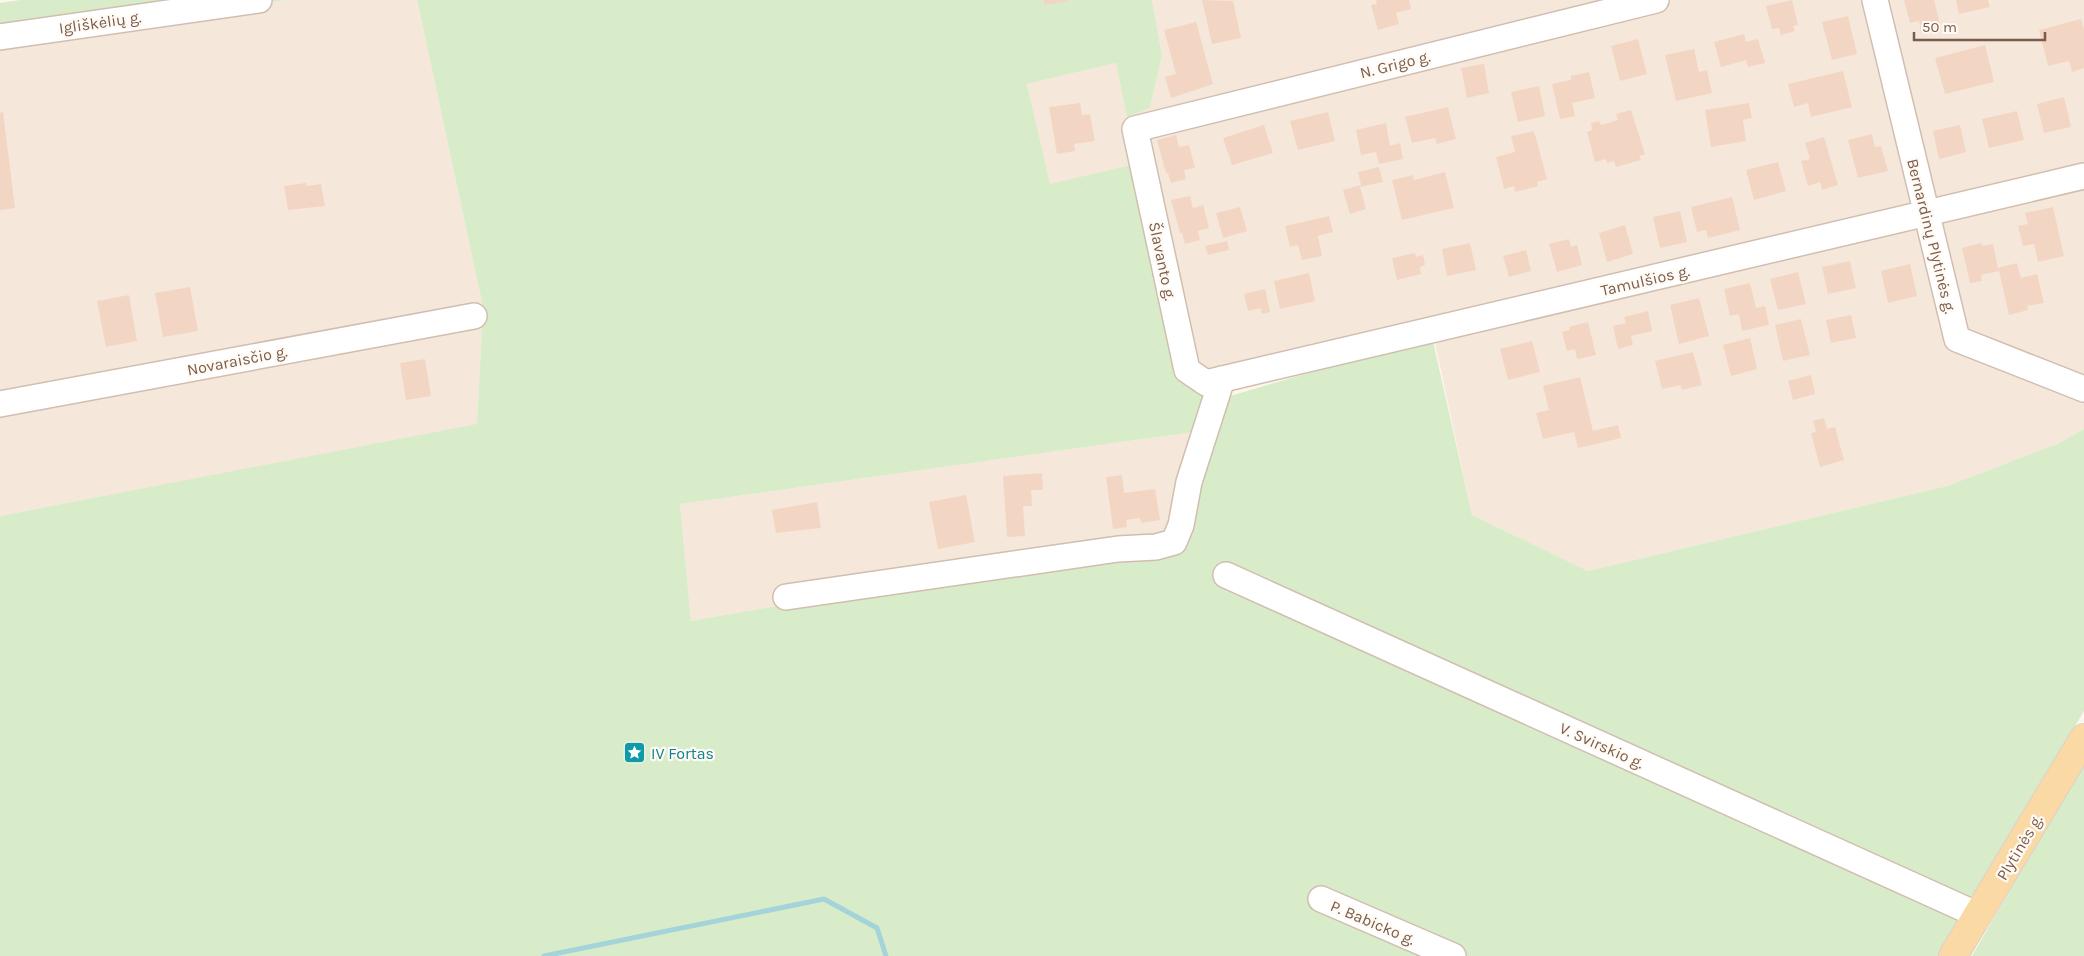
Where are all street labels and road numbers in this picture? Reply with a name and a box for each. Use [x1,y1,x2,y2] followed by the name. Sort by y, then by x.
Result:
[58,7,143,38] street label: Igliškėlių g.
[1358,47,1432,82] street label: N. Grigo g.
[1903,157,1960,316] street label: Bernardinų Plytinės g.
[1145,220,1180,302] street label: Šlavanto g.
[1599,261,1692,300] street label: Tamulšios g.
[185,341,289,380] street label: Novaraisčio g.
[1557,718,1647,773] street label: V. Svirskio g.
[1992,811,2047,884] street label: Plytinės g.
[1328,896,1418,949] street label: P. Babicko g.

